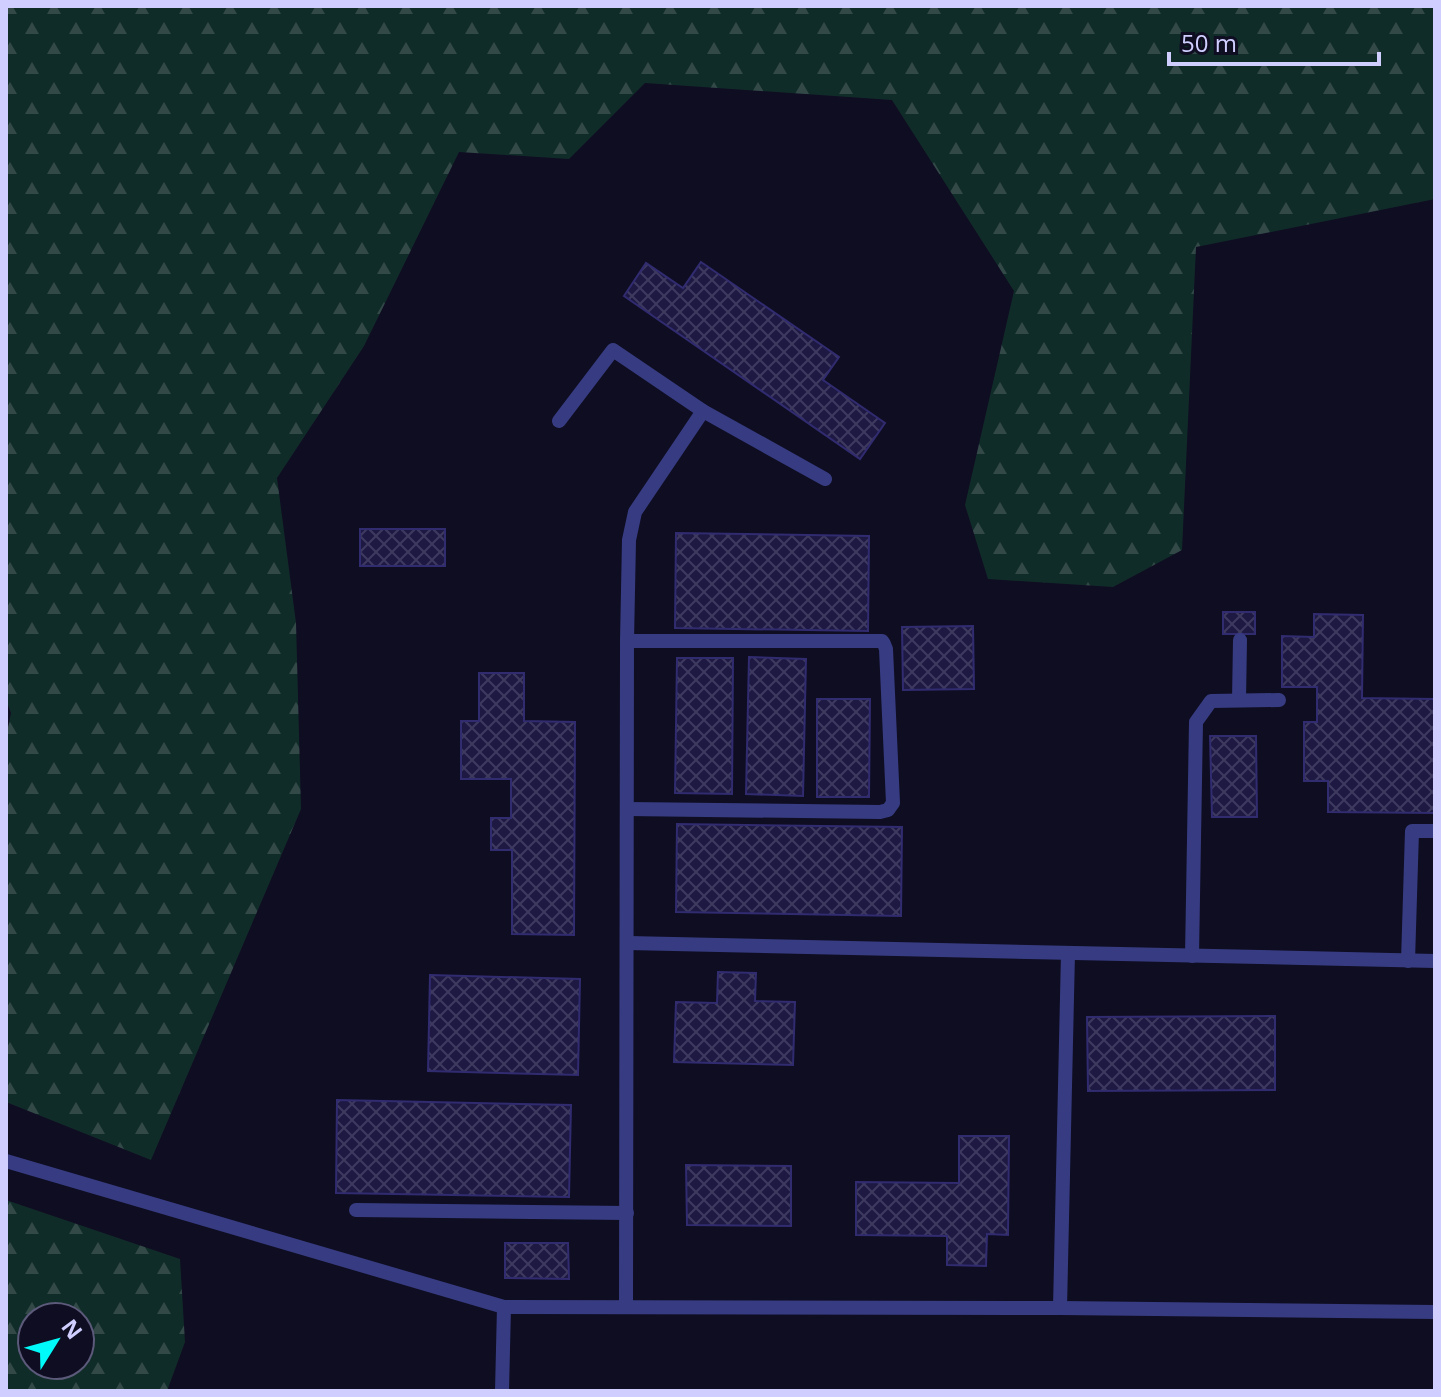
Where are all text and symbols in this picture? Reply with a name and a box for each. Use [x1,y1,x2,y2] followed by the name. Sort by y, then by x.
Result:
[1169,16,1379,66] scale bar
[1181,26,1237,59] text: 50 m
[16,1301,96,1381] north arrow
[55,1312,90,1345] text: N

